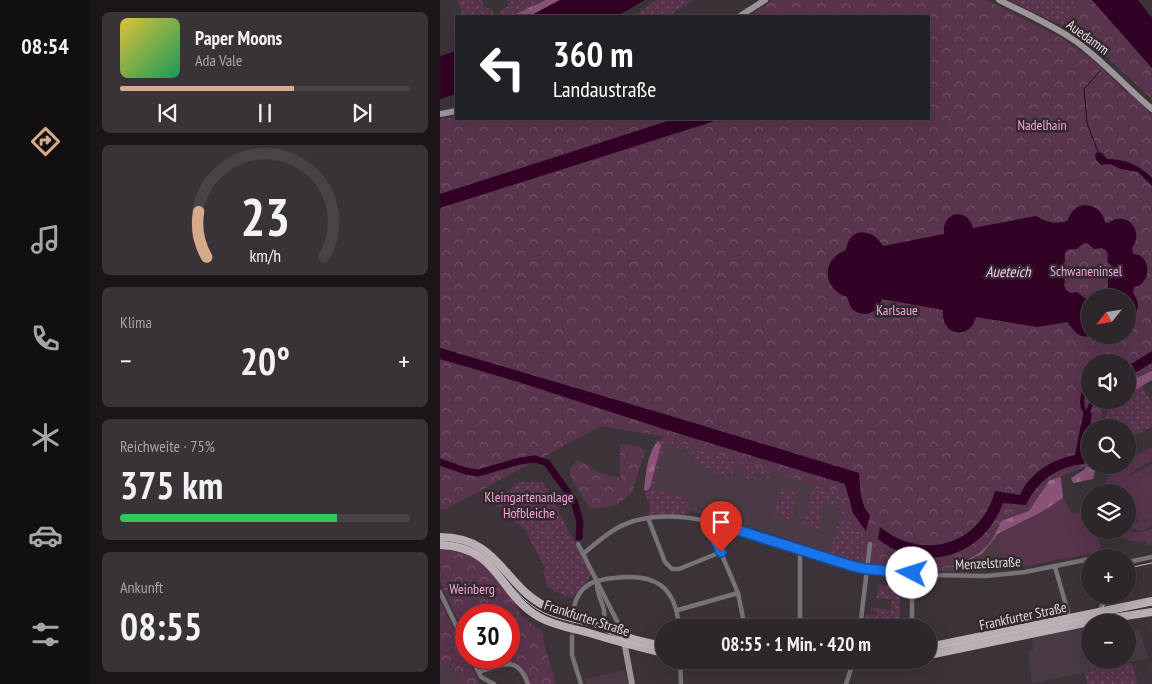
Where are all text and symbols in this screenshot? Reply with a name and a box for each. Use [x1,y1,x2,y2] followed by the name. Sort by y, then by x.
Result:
[1063,16,1113,58] street label: Auedamm
[195,26,282,50] text: Paper Moons
[553,31,634,77] text: 360 m
[21,32,69,60] text: 08:54
[470,35,535,100] icon: left
[195,50,242,70] text: Ada Vale
[553,75,656,103] text: Landaustraße
[154,99,182,127] icon: previous
[251,99,279,127] icon: pause
[348,99,376,127] icon: next
[1017,116,1067,134] park label: Nadelhain
[28,124,63,159] icon: directions
[240,183,290,250] text: 23
[28,222,63,257] icon: music
[249,244,281,267] text: km/h
[985,262,1032,281] water label: Aueteich
[1050,262,1123,280] park label: Schwaneninsel
[1081,289,1136,344] north arrow
[1081,289,1136,669] map controls
[876,301,918,319] park label: Karlsaue
[120,312,152,332] text: Klima
[28,321,63,356] icon: phone
[240,336,290,385] text: 20°
[120,342,132,379] text: −
[398,342,410,379] text: +
[1081,354,1136,409] button: sound
[1081,419,1136,474] button: search
[28,420,63,455] icon: climate
[120,436,215,456] text: Reichweite · 75%
[120,460,223,509] text: 375 km
[1081,484,1136,539] button: layers
[484,488,574,522] park label: Kleingartenanlage Hofbleiche
[700,501,742,552] pin
[707,508,735,536] icon: arrive
[28,518,63,553] icon: car
[885,546,937,598] position arrow
[1081,549,1136,604] button: +
[955,552,1021,574] street label: Menzelstraße
[120,577,163,597] text: Ankunft
[449,580,495,598] park label: Weinberg
[542,596,632,640] street label: Frankfurter Straße
[978,598,1069,634] street label: Frankfurter Straße
[120,601,202,650] text: 08:55
[455,604,520,669] speed limit sign: 30
[1081,614,1136,669] button: −
[28,617,63,652] icon: filters
[721,632,871,656] text: 08:55 · 1 Min. · 420 m

